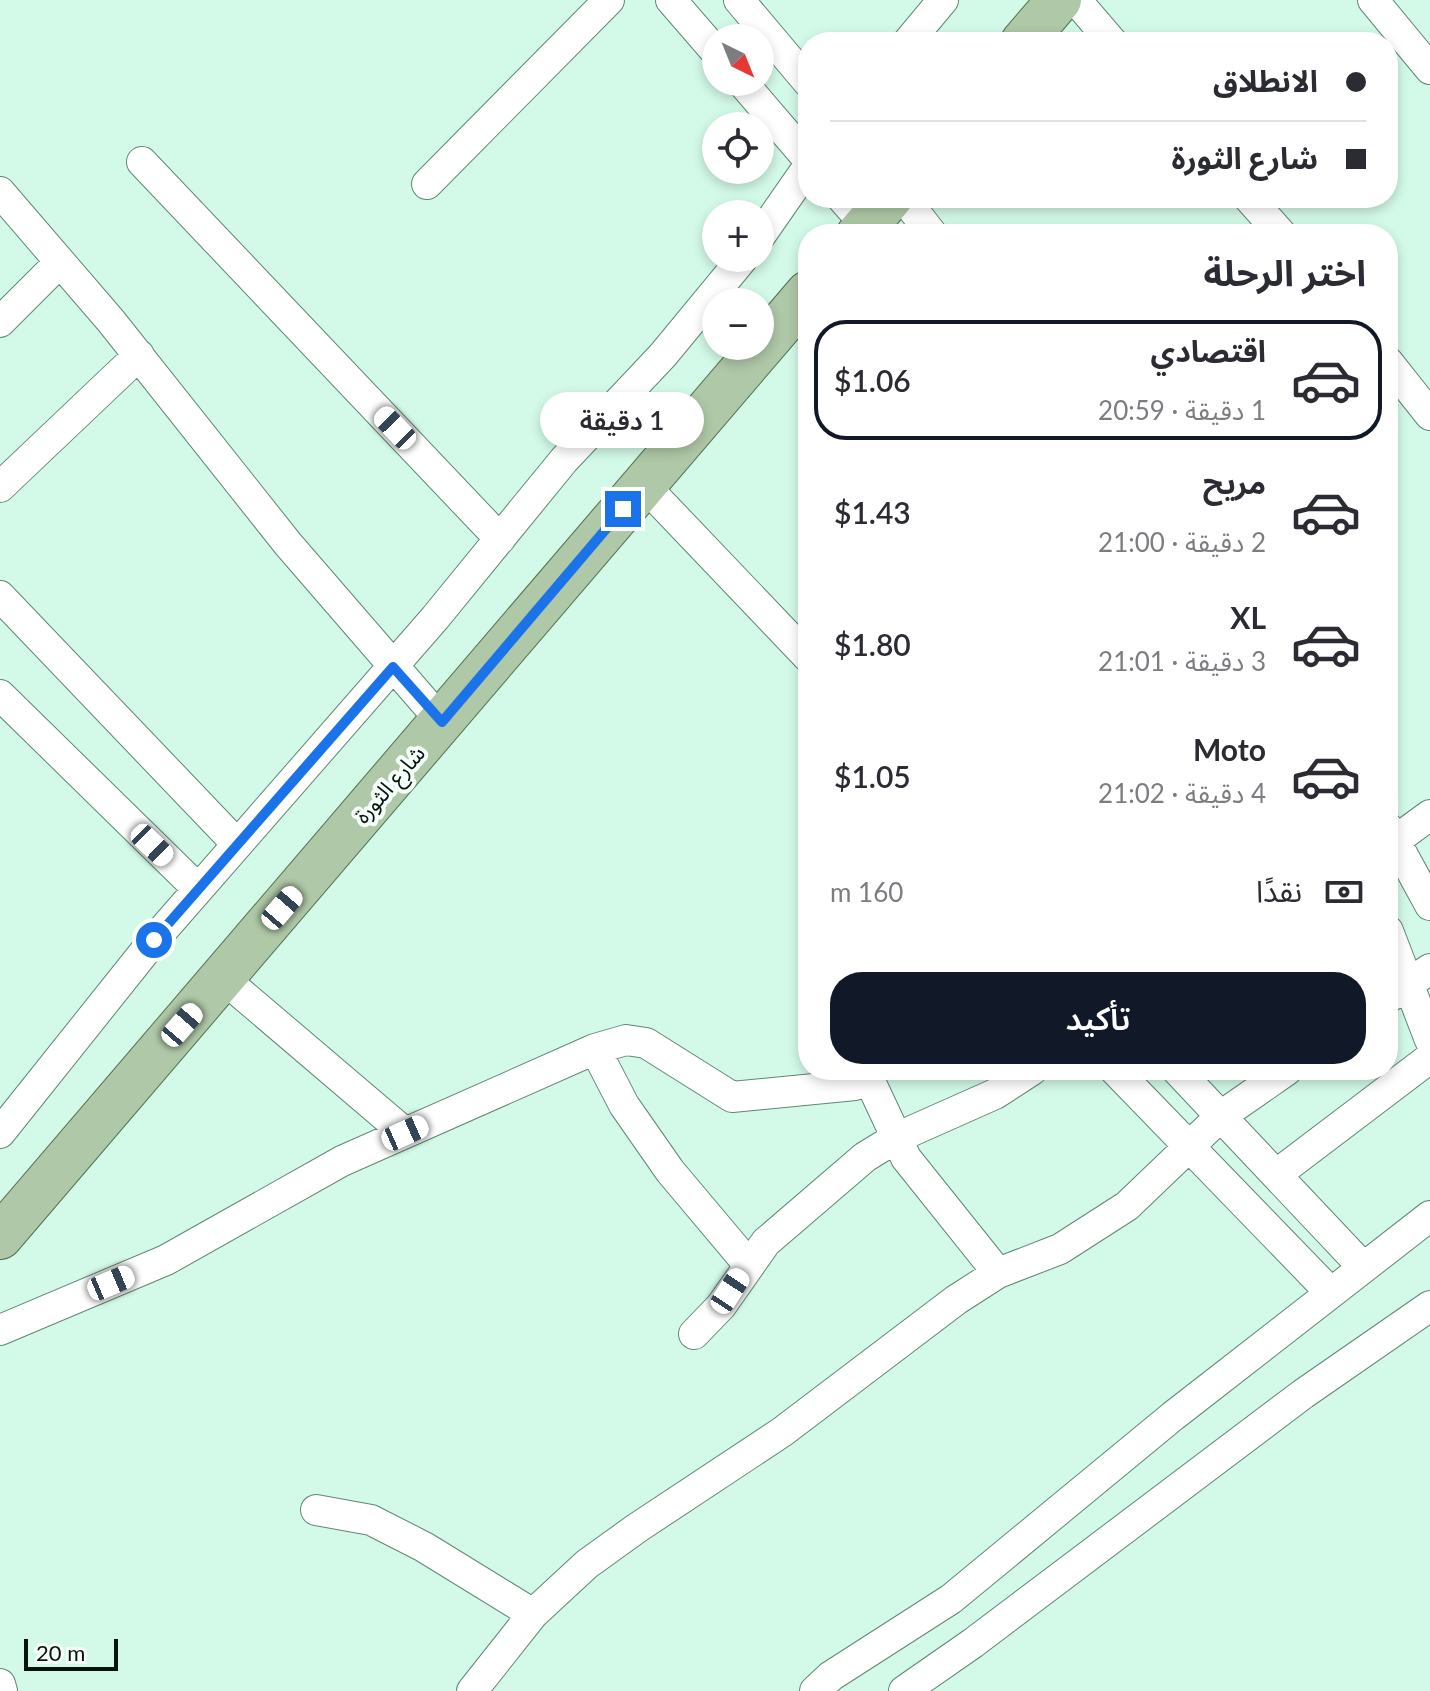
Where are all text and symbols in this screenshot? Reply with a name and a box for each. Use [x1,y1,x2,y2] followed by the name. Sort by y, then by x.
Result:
[702,24,774,96] north arrow
[702,24,774,360] map controls
[1213,62,1318,98] text: الانطلاق
[702,112,774,184] button: locate
[1172,139,1318,175] text: شارع الثورة
[702,200,774,272] button: +
[1204,250,1366,294] text: اختر الرحلة
[702,288,774,360] button: −
[1151,332,1266,368] text: اقتصادي
[1290,344,1362,416] icon: car
[834,362,911,398] text: $1.06
[541,393,705,449] callout: 1 دقيقة
[1098,394,1266,426] text: 1 دقيقة · 20:59
[370,402,420,454] car
[580,404,664,436] text: 1 دقيقة
[1203,464,1266,500] text: مريح
[1290,476,1362,548] icon: car
[605,491,641,527] route end
[834,494,911,530] text: $1.43
[1098,526,1266,558] text: 2 دقيقة · 21:00
[1230,599,1266,635] text: XL
[1290,608,1362,680] icon: car
[834,626,911,662] text: $1.80
[1098,645,1266,677] text: 3 دقيقة · 21:01
[1193,731,1266,767] text: Moto
[348,740,433,831] street label: شارع الثورة
[1290,740,1362,812] icon: car
[834,758,911,794] text: $1.05
[1098,777,1266,809] text: 4 دقيقة · 21:02
[126,820,178,870] car
[1322,870,1366,914] icon: cash
[1256,872,1302,908] text: نقدًا
[830,876,903,908] text: 160 m
[257,882,307,934] car
[136,922,172,958] route start
[830,972,1366,1064] button: تأكيد
[157,999,207,1051] car
[378,1112,432,1154] car
[84,1263,138,1303] car
[707,1264,753,1318] car
[24,1635,118,1671] scale bar
[36,1639,85,1666] text: 20 m

